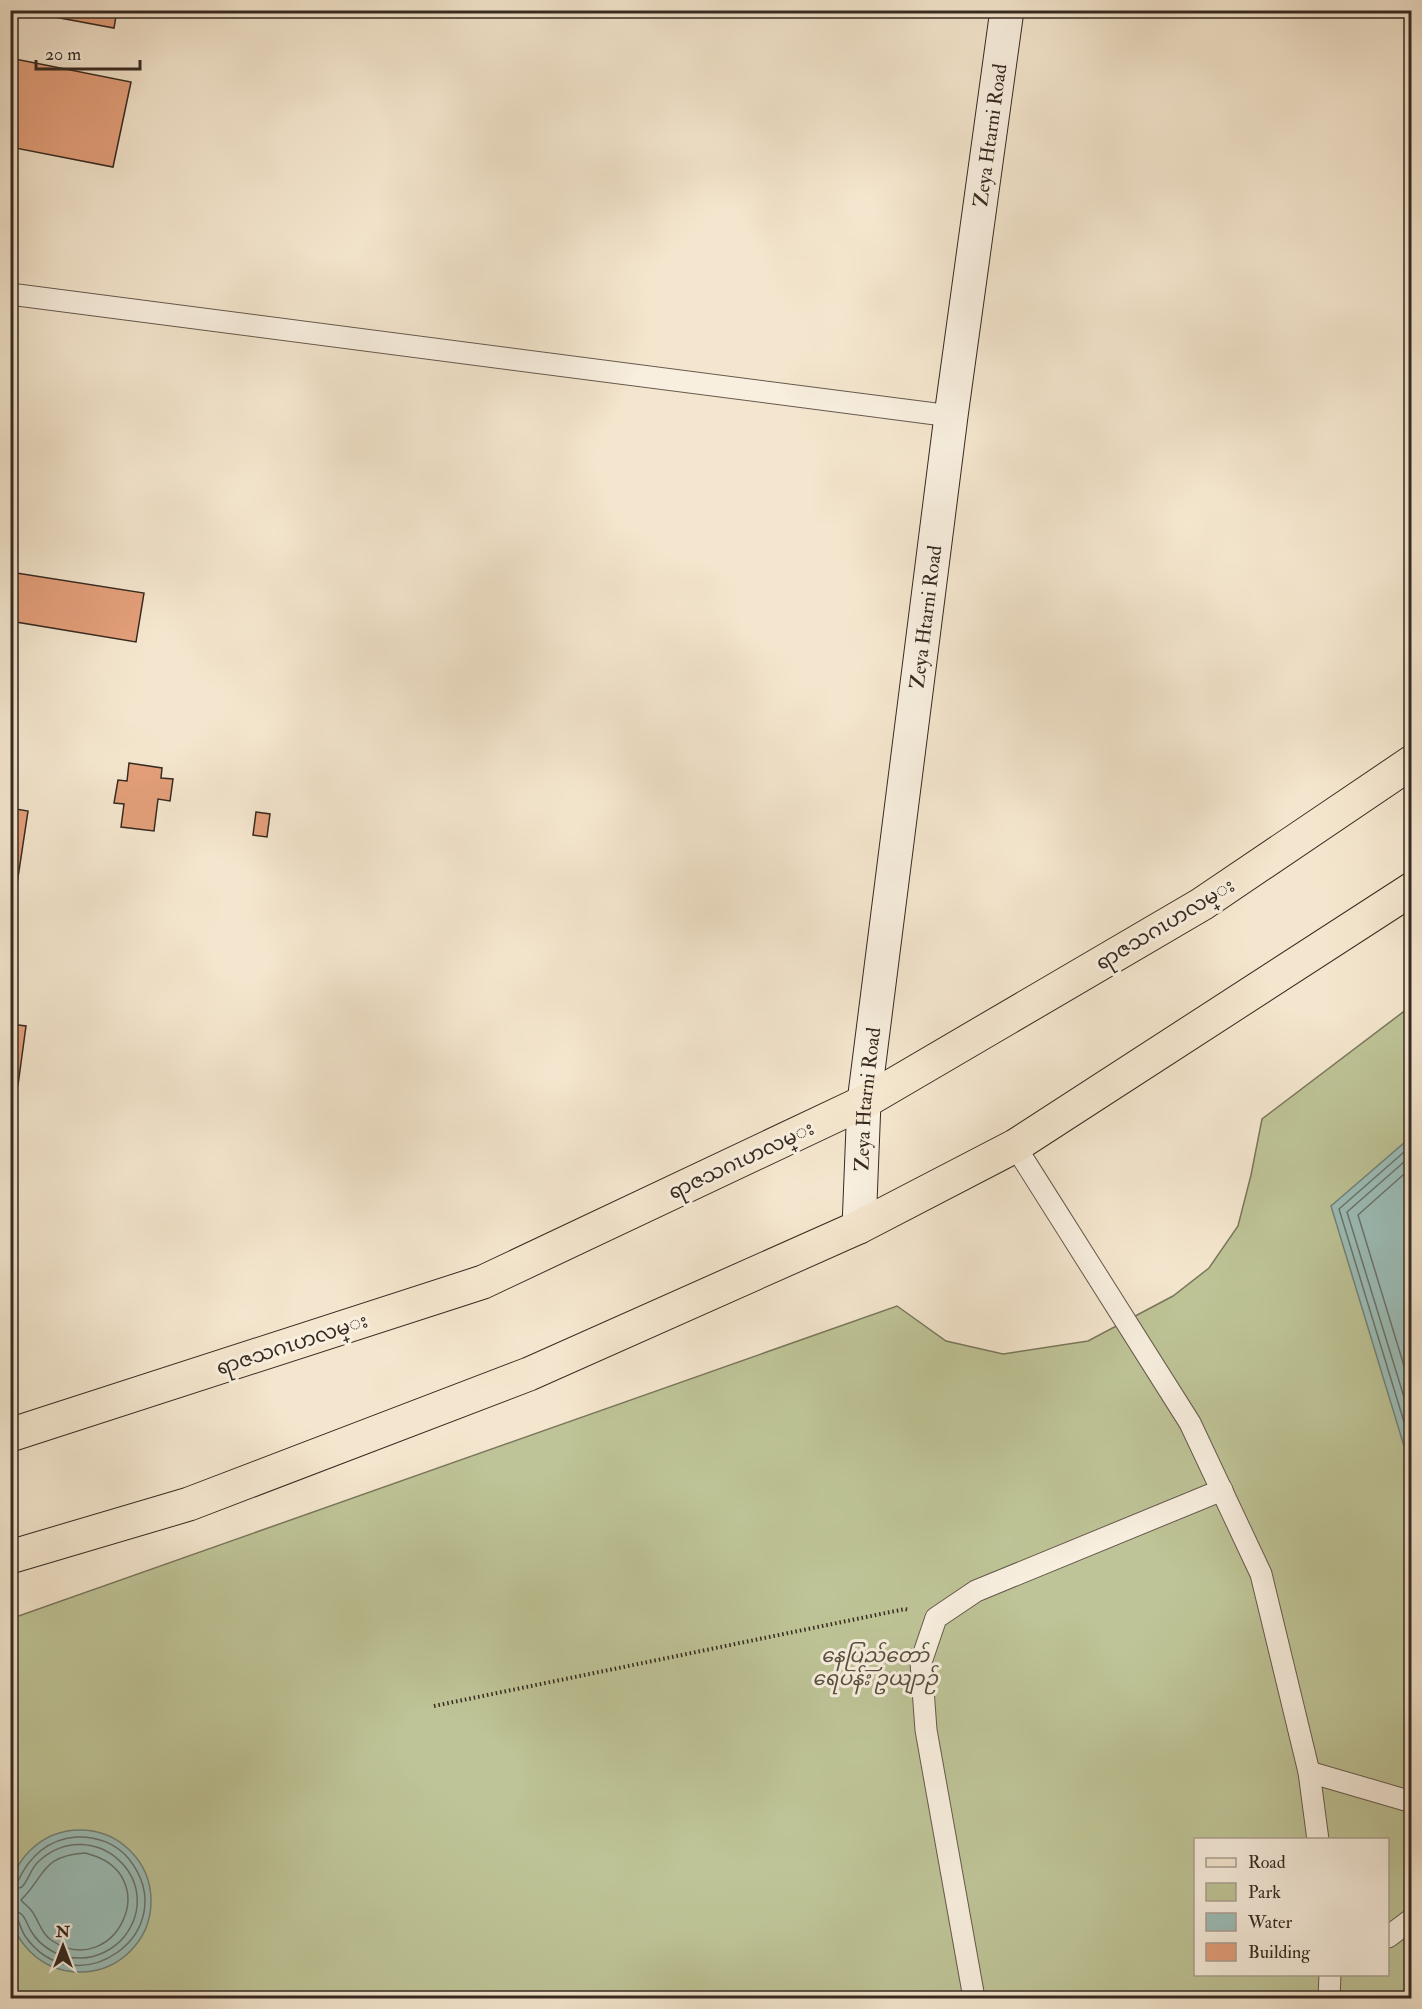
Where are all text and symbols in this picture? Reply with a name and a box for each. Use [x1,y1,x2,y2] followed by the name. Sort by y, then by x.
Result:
[36,33,140,71] scale bar
[45,43,81,66] text: 20 m
[968,62,1012,209] street label: Zeya Htarni Road
[905,544,948,690] street label: Zeya Htarni Road
[1091,873,1241,978] street label: ရာဇသဂၤဟလမ္း
[849,1026,886,1172] street label: Zeya Htarni Road
[664,1116,819,1208] street label: ရာဇသဂၤဟလမ္း
[213,1308,372,1384] street label: ရာဇသဂၤဟလမ္း
[812,1641,939,1695] park label: နေပြည်တော် ရေပန်း ဥယျာဉ်
[1194,1838,1389,1976] legend
[1248,1851,1286,1874] text: Road
[1248,1881,1281,1904] text: Park
[1247,1911,1292,1934] text: Water
[33,1916,93,1976] north arrow
[55,1922,71,1942] text: N
[1248,1941,1311,1964] text: Building

